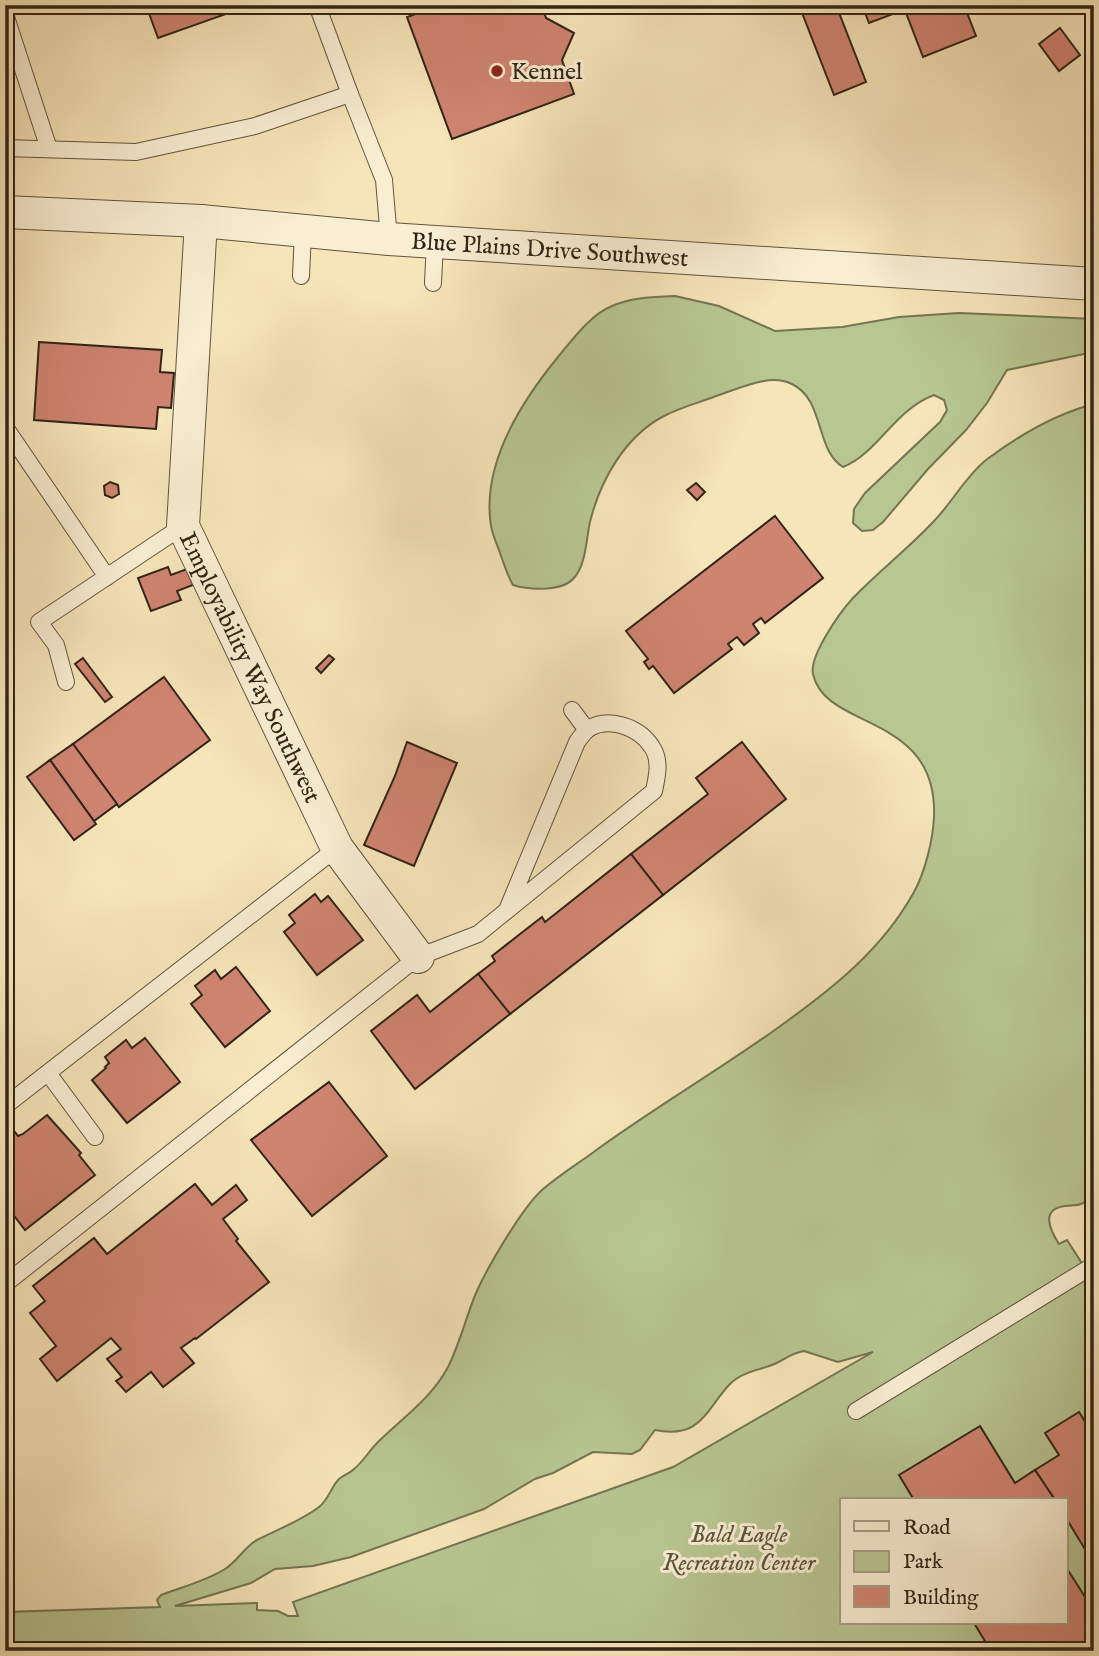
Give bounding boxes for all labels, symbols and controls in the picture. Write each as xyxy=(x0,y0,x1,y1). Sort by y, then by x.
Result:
place label: Kennel xyxy=(511,57,583,88)
marker: Kennel xyxy=(489,63,505,79)
street label: Blue Plains Drive Southwest xyxy=(410,226,689,275)
street label: Employability Way Southwest xyxy=(171,527,327,808)
legend xyxy=(840,1498,1068,1624)
text: Road xyxy=(903,1515,951,1542)
park label: Bald Eagle Recreation Center xyxy=(663,1520,817,1579)
text: Park xyxy=(903,1549,944,1576)
text: Building xyxy=(903,1585,979,1612)

